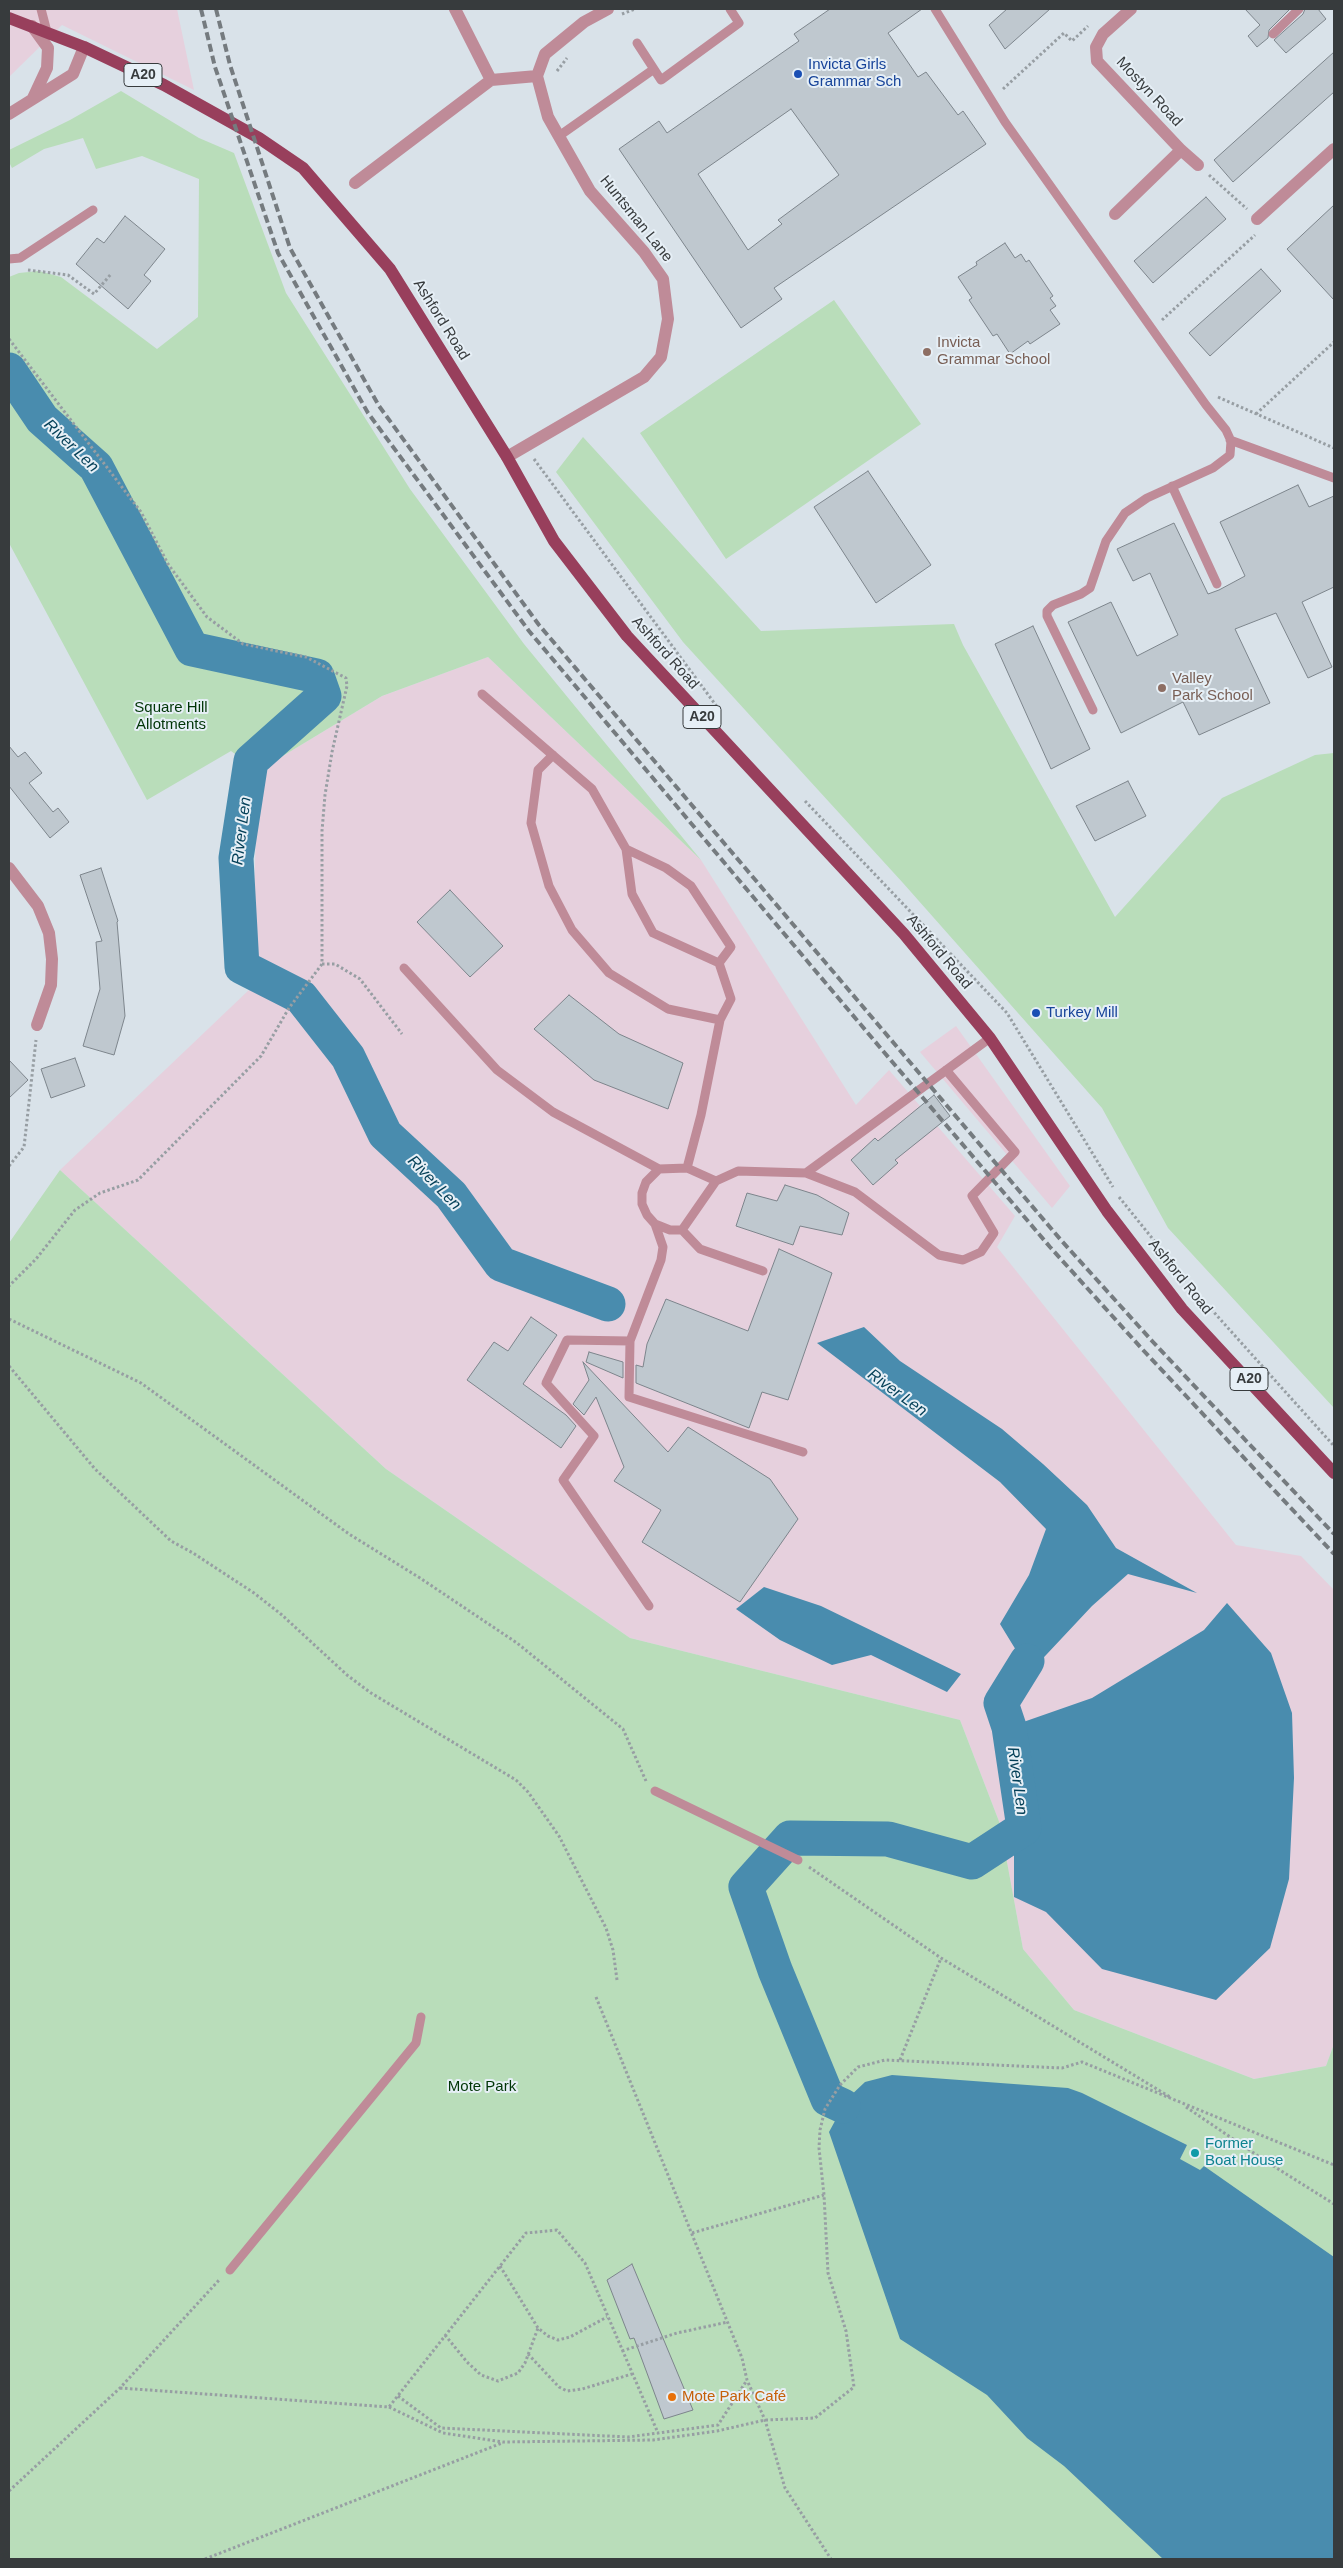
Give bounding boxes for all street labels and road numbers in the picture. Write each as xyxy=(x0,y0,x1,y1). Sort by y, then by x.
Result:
street label: Mostyn Road xyxy=(1112,54,1186,130)
road number: A20 xyxy=(124,64,162,86)
street label: Huntsman Lane xyxy=(596,172,676,266)
street label: Ashford Road xyxy=(409,276,473,364)
street label: Ashford Road xyxy=(628,613,702,693)
road number: A20 xyxy=(683,706,721,729)
street label: Ashford Road xyxy=(903,911,975,993)
street label: Ashford Road xyxy=(1144,1236,1216,1318)
road number: A20 xyxy=(1230,1368,1268,1390)

